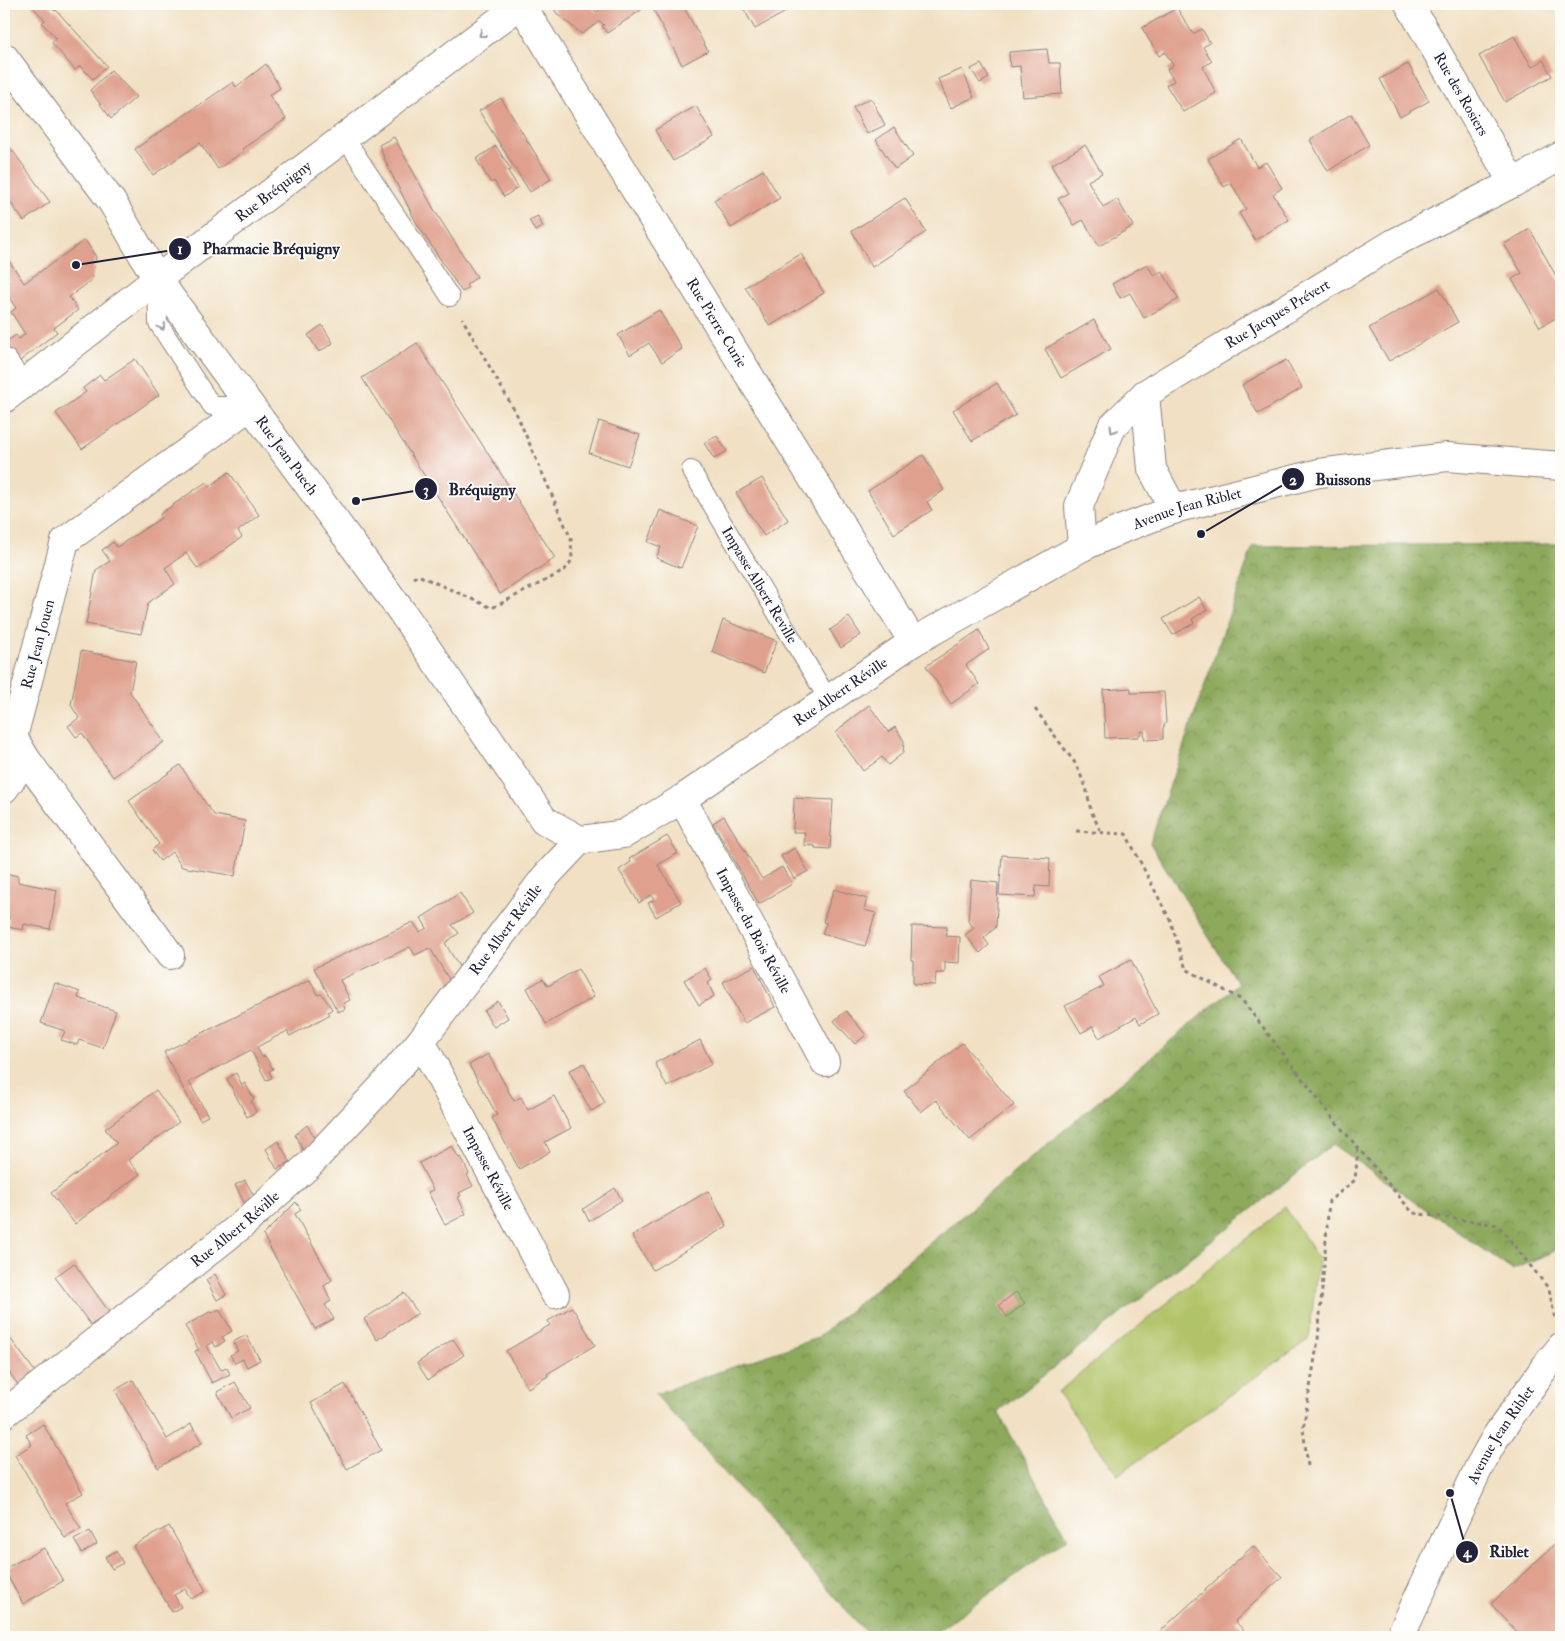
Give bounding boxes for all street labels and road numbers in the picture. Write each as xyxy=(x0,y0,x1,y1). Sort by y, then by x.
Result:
street label: Rue des Rosiers xyxy=(1429,49,1493,139)
street label: Rue Bréquigny xyxy=(231,156,315,226)
street label: Rue Pierre Curie xyxy=(682,274,752,371)
street label: Rue Jacques Prévert xyxy=(1221,275,1333,353)
street label: Rue Jean Puech xyxy=(251,412,322,499)
street label: Avenue Jean Riblet xyxy=(1129,483,1243,534)
street label: Impasse Albert Reville xyxy=(717,523,802,647)
street label: Rue Jean Jouen xyxy=(17,597,59,691)
street label: Rue Albert Réville xyxy=(790,653,891,730)
street label: Impasse du Bois Réville xyxy=(712,865,795,997)
street label: Rue Albert Réville xyxy=(465,880,546,979)
street label: Impasse Réville xyxy=(458,1123,518,1214)
street label: Rue Albert Réville xyxy=(187,1187,283,1271)
street label: Avenue Jean Riblet xyxy=(1462,1382,1538,1488)

